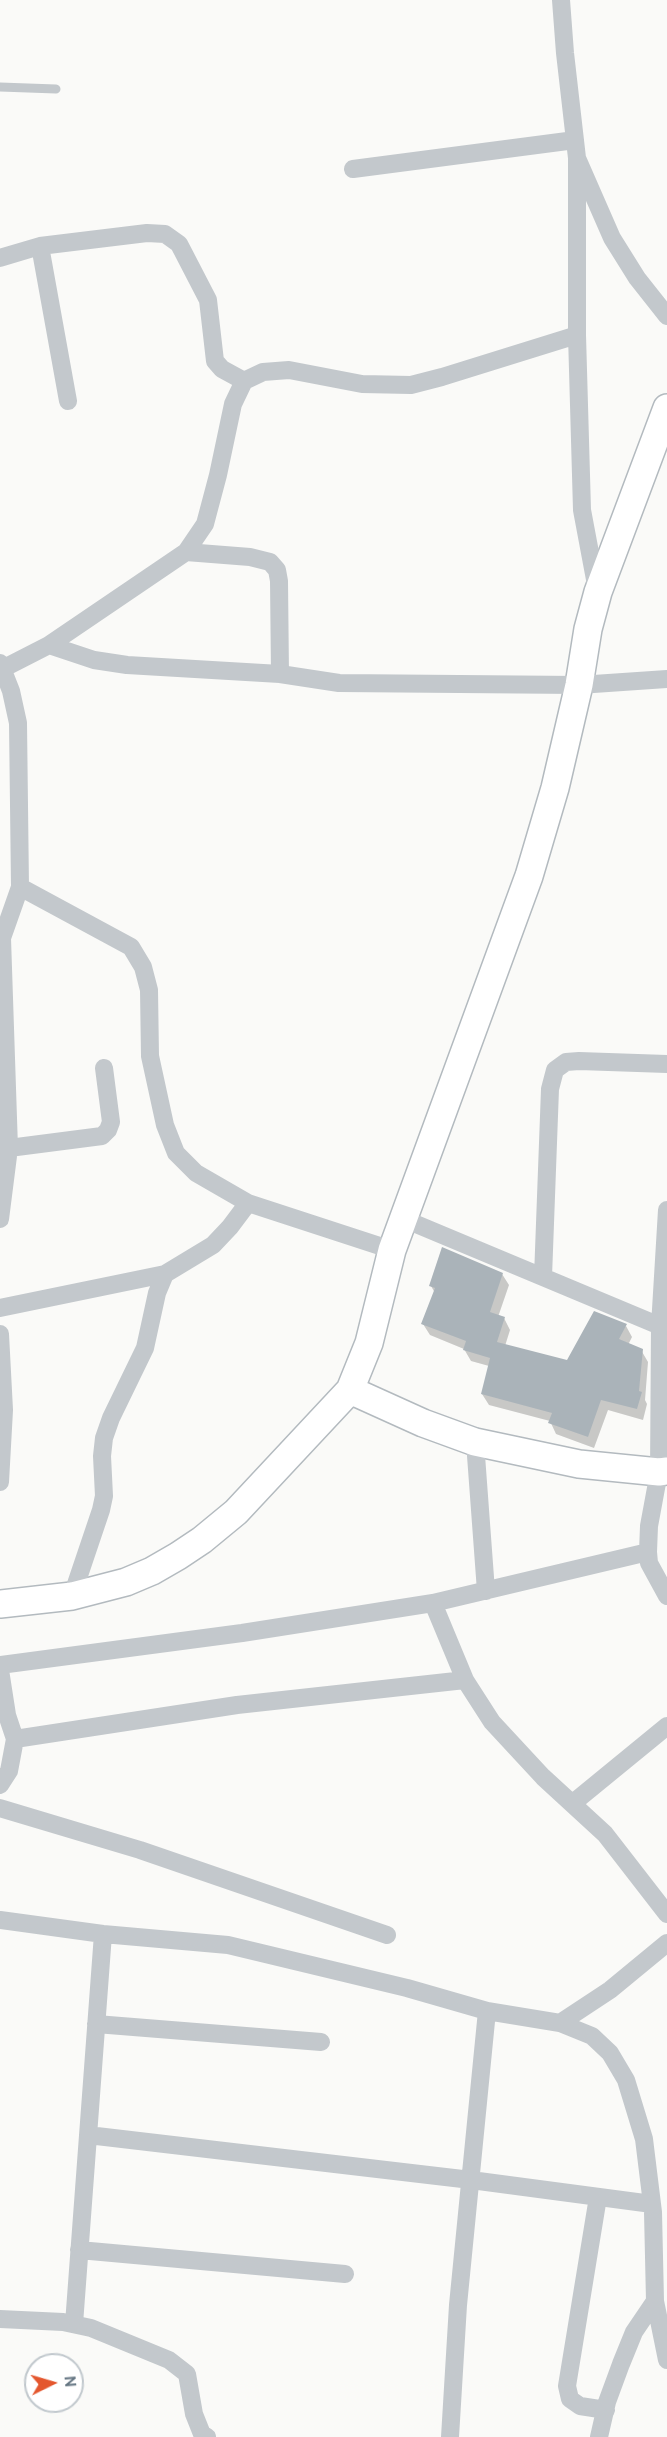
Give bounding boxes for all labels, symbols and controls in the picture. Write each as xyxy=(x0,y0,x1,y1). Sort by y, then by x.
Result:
north arrow xyxy=(24,2353,84,2413)
text: N xyxy=(60,2375,80,2388)

